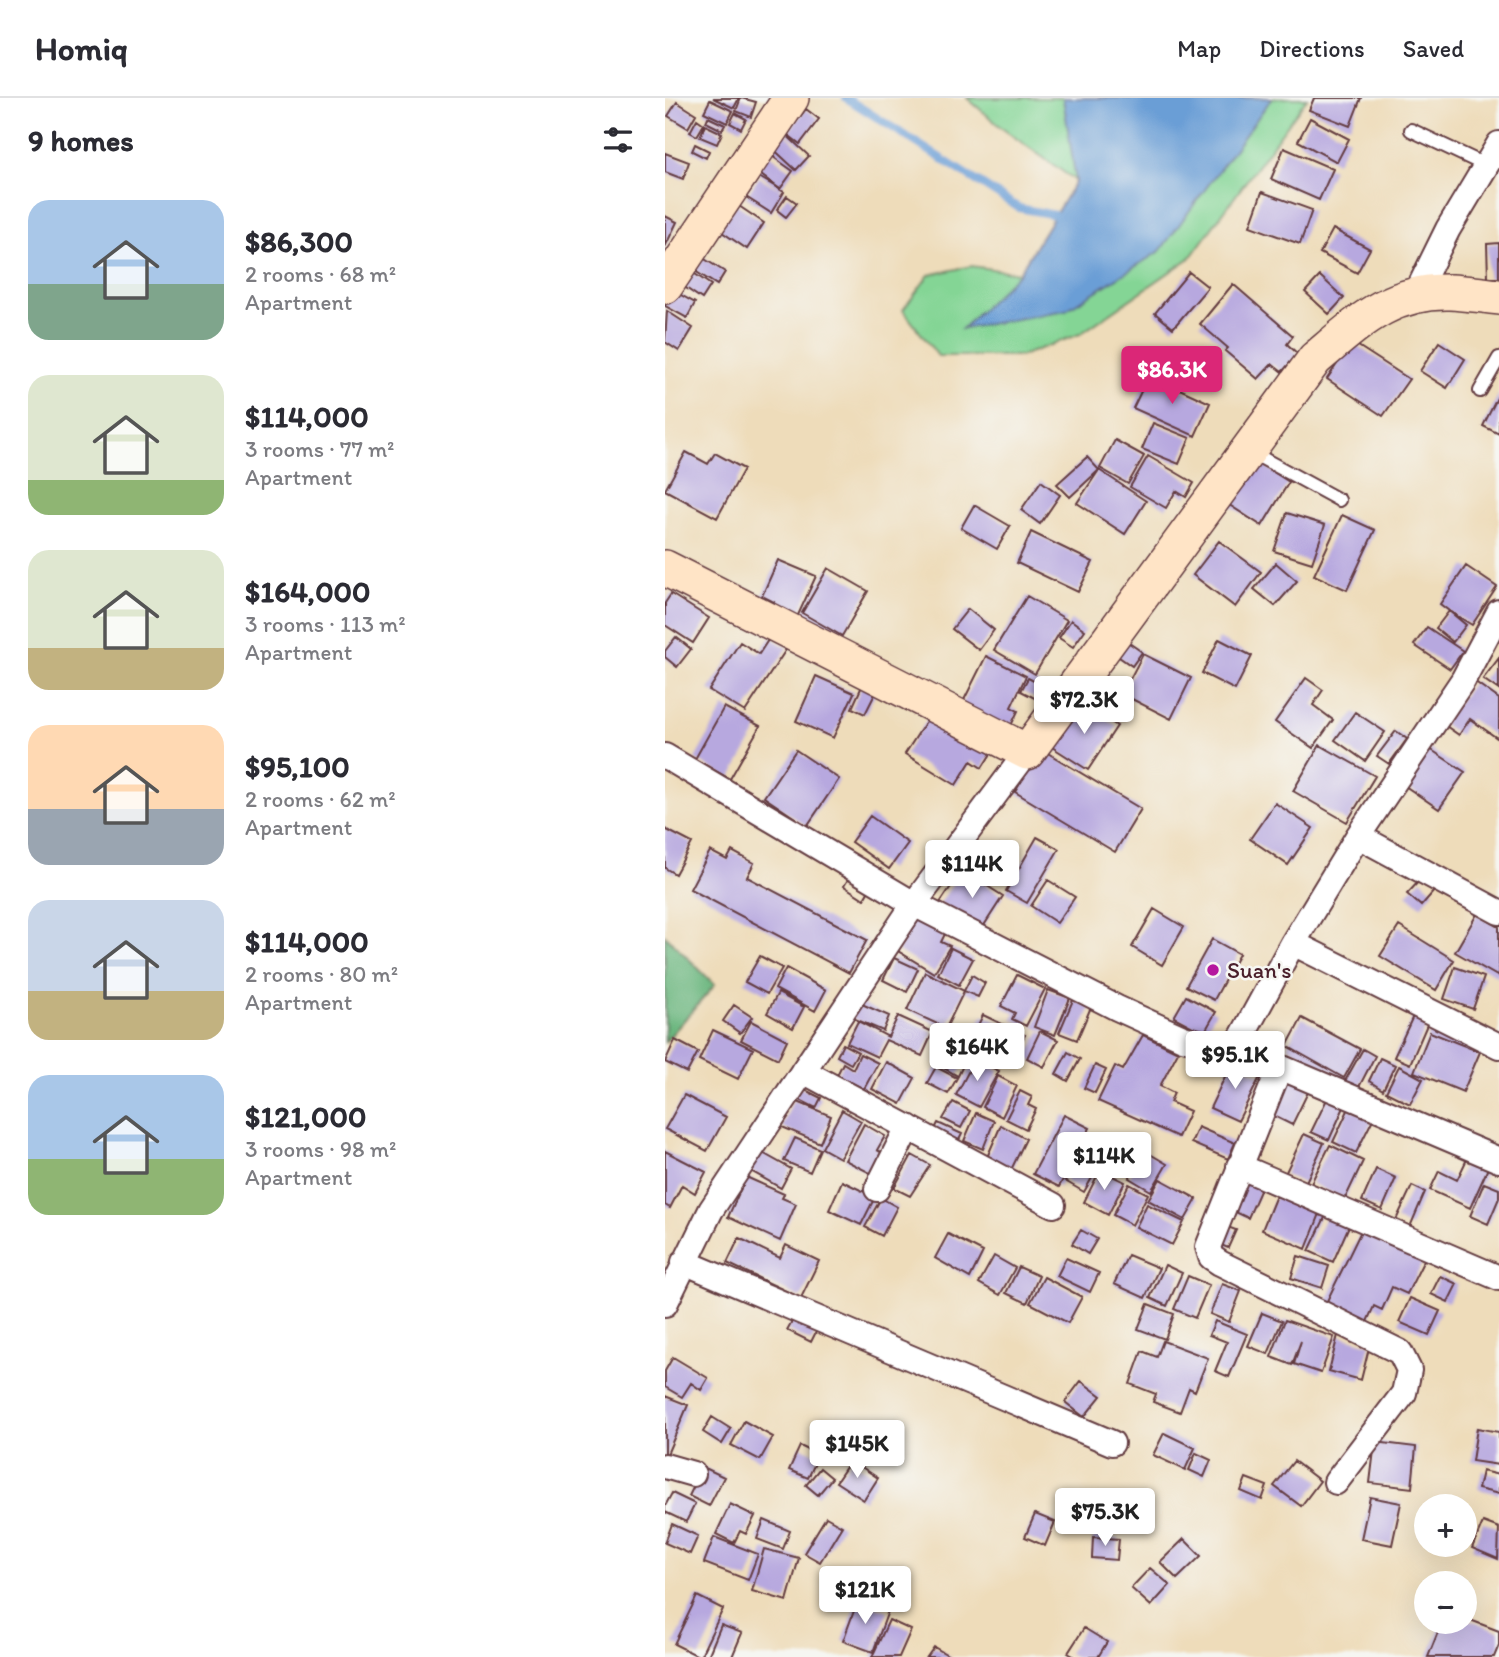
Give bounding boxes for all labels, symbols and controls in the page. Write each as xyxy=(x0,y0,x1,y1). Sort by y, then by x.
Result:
text: Homiq xyxy=(35,29,128,68)
text: Map xyxy=(1177,34,1221,63)
text: Directions xyxy=(1259,34,1365,63)
text: Saved xyxy=(1403,34,1464,63)
icon: filters xyxy=(599,121,637,159)
text: 9 homes xyxy=(28,122,134,159)
text: $86,300 xyxy=(245,223,353,260)
icon: home xyxy=(84,228,168,312)
text: 2 rooms · 68 m² xyxy=(245,260,396,288)
text: Apartment xyxy=(245,288,352,316)
pin: $86.3K xyxy=(1115,346,1229,406)
text: $86.3K xyxy=(1137,355,1207,383)
text: $114,000 xyxy=(245,398,369,435)
icon: home xyxy=(84,403,168,487)
text: 3 rooms · 77 m² xyxy=(245,435,395,463)
text: Apartment xyxy=(245,463,352,491)
text: $164,000 xyxy=(245,573,371,610)
icon: home xyxy=(84,578,168,662)
text: 3 rooms · 113 m² xyxy=(245,610,406,638)
text: Apartment xyxy=(245,638,352,666)
pin: $72.3K xyxy=(1027,676,1141,736)
text: $72.3K xyxy=(1050,685,1118,713)
text: $95,100 xyxy=(245,748,350,785)
icon: home xyxy=(84,753,168,837)
text: 2 rooms · 62 m² xyxy=(245,785,396,813)
text: Apartment xyxy=(245,813,352,841)
pin: $114K xyxy=(923,840,1021,900)
text: $114K xyxy=(941,849,1003,877)
text: $114,000 xyxy=(245,923,369,960)
icon: home xyxy=(84,928,168,1012)
place label: Suan's xyxy=(1227,956,1292,984)
text: 2 rooms · 80 m² xyxy=(245,960,398,988)
marker: Suan's xyxy=(1205,962,1221,978)
text: Apartment xyxy=(245,988,352,1016)
pin: $164K xyxy=(928,1024,1026,1083)
text: $164K xyxy=(945,1032,1009,1060)
pin: $95.1K xyxy=(1178,1032,1292,1091)
text: $95.1K xyxy=(1202,1040,1268,1068)
text: $121,000 xyxy=(245,1098,366,1135)
icon: home xyxy=(84,1103,168,1187)
pin: $114K xyxy=(1055,1132,1153,1192)
text: 3 rooms · 98 m² xyxy=(245,1135,396,1163)
text: $114K xyxy=(1073,1141,1135,1169)
text: Apartment xyxy=(245,1163,352,1191)
pin: $145K xyxy=(808,1420,906,1480)
text: $145K xyxy=(826,1429,888,1457)
pin: $75.3K xyxy=(1048,1488,1162,1548)
map controls xyxy=(1414,1494,1477,1634)
button: + xyxy=(1414,1494,1477,1557)
text: $75.3K xyxy=(1071,1497,1139,1525)
pin: $121K xyxy=(816,1566,914,1626)
button: − xyxy=(1414,1571,1477,1634)
text: $121K xyxy=(835,1575,895,1603)

